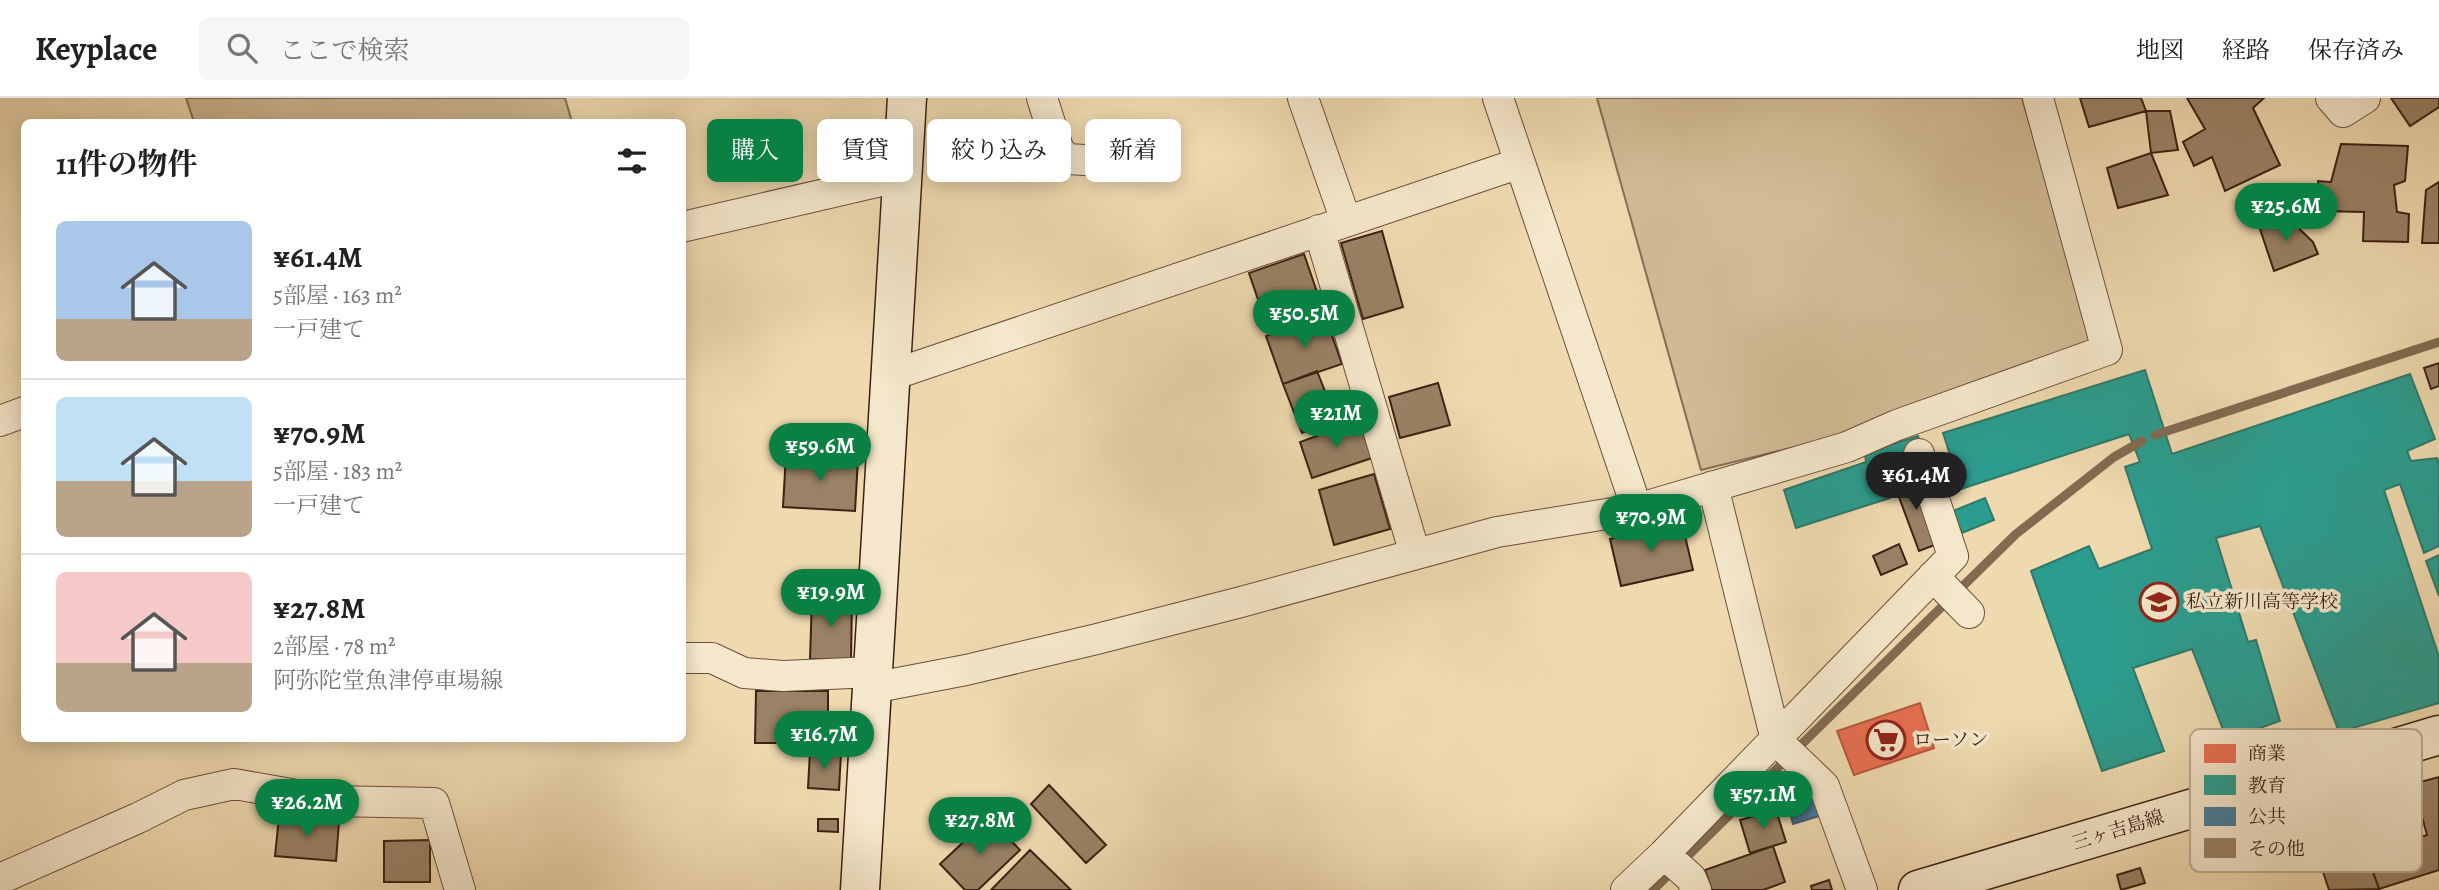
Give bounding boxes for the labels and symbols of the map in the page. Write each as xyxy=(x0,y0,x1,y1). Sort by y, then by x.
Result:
pin: ¥25.6M xyxy=(2229,184,2343,243)
pin: ¥50.5M xyxy=(1247,290,1361,350)
pin: ¥21M xyxy=(1295,390,1377,450)
pin: ¥59.6M xyxy=(763,424,877,483)
pin: ¥61.4M xyxy=(1859,452,1973,512)
pin: ¥70.9M xyxy=(1594,494,1708,554)
pin: ¥19.9M xyxy=(774,570,888,629)
school or university icon: 私立新川高等学校 xyxy=(2138,581,2180,623)
place label: 私立新川高等学校 xyxy=(2186,589,2338,615)
pin: ¥16.7M xyxy=(767,712,881,771)
supermarket icon: ローソン xyxy=(1865,719,1907,761)
place label: ローソン xyxy=(1913,727,1988,753)
legend xyxy=(2190,729,2422,872)
text: 商業 xyxy=(2248,741,2286,767)
pin: ¥57.1M xyxy=(1706,772,1820,831)
text: 教育 xyxy=(2248,773,2286,799)
pin: ¥26.2M xyxy=(250,780,364,839)
pin: ¥27.8M xyxy=(923,798,1037,857)
street label: 三ヶ吉島線 xyxy=(2069,804,2167,856)
text: 公共 xyxy=(2248,804,2286,830)
text: その他 xyxy=(2248,836,2305,862)

